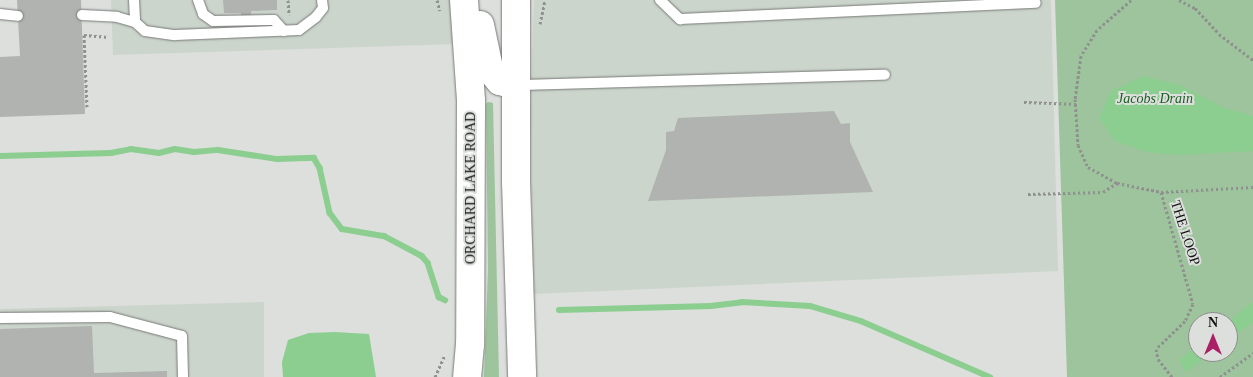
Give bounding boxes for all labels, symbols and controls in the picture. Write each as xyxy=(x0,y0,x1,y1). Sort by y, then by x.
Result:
park label: Jacobs Drain xyxy=(1117,91,1193,107)
street label: ORCHARD LAKE ROAD xyxy=(463,112,479,264)
street label: THE LOOP xyxy=(1167,198,1203,268)
north arrow xyxy=(1188,312,1238,362)
text: N xyxy=(1208,315,1218,330)

